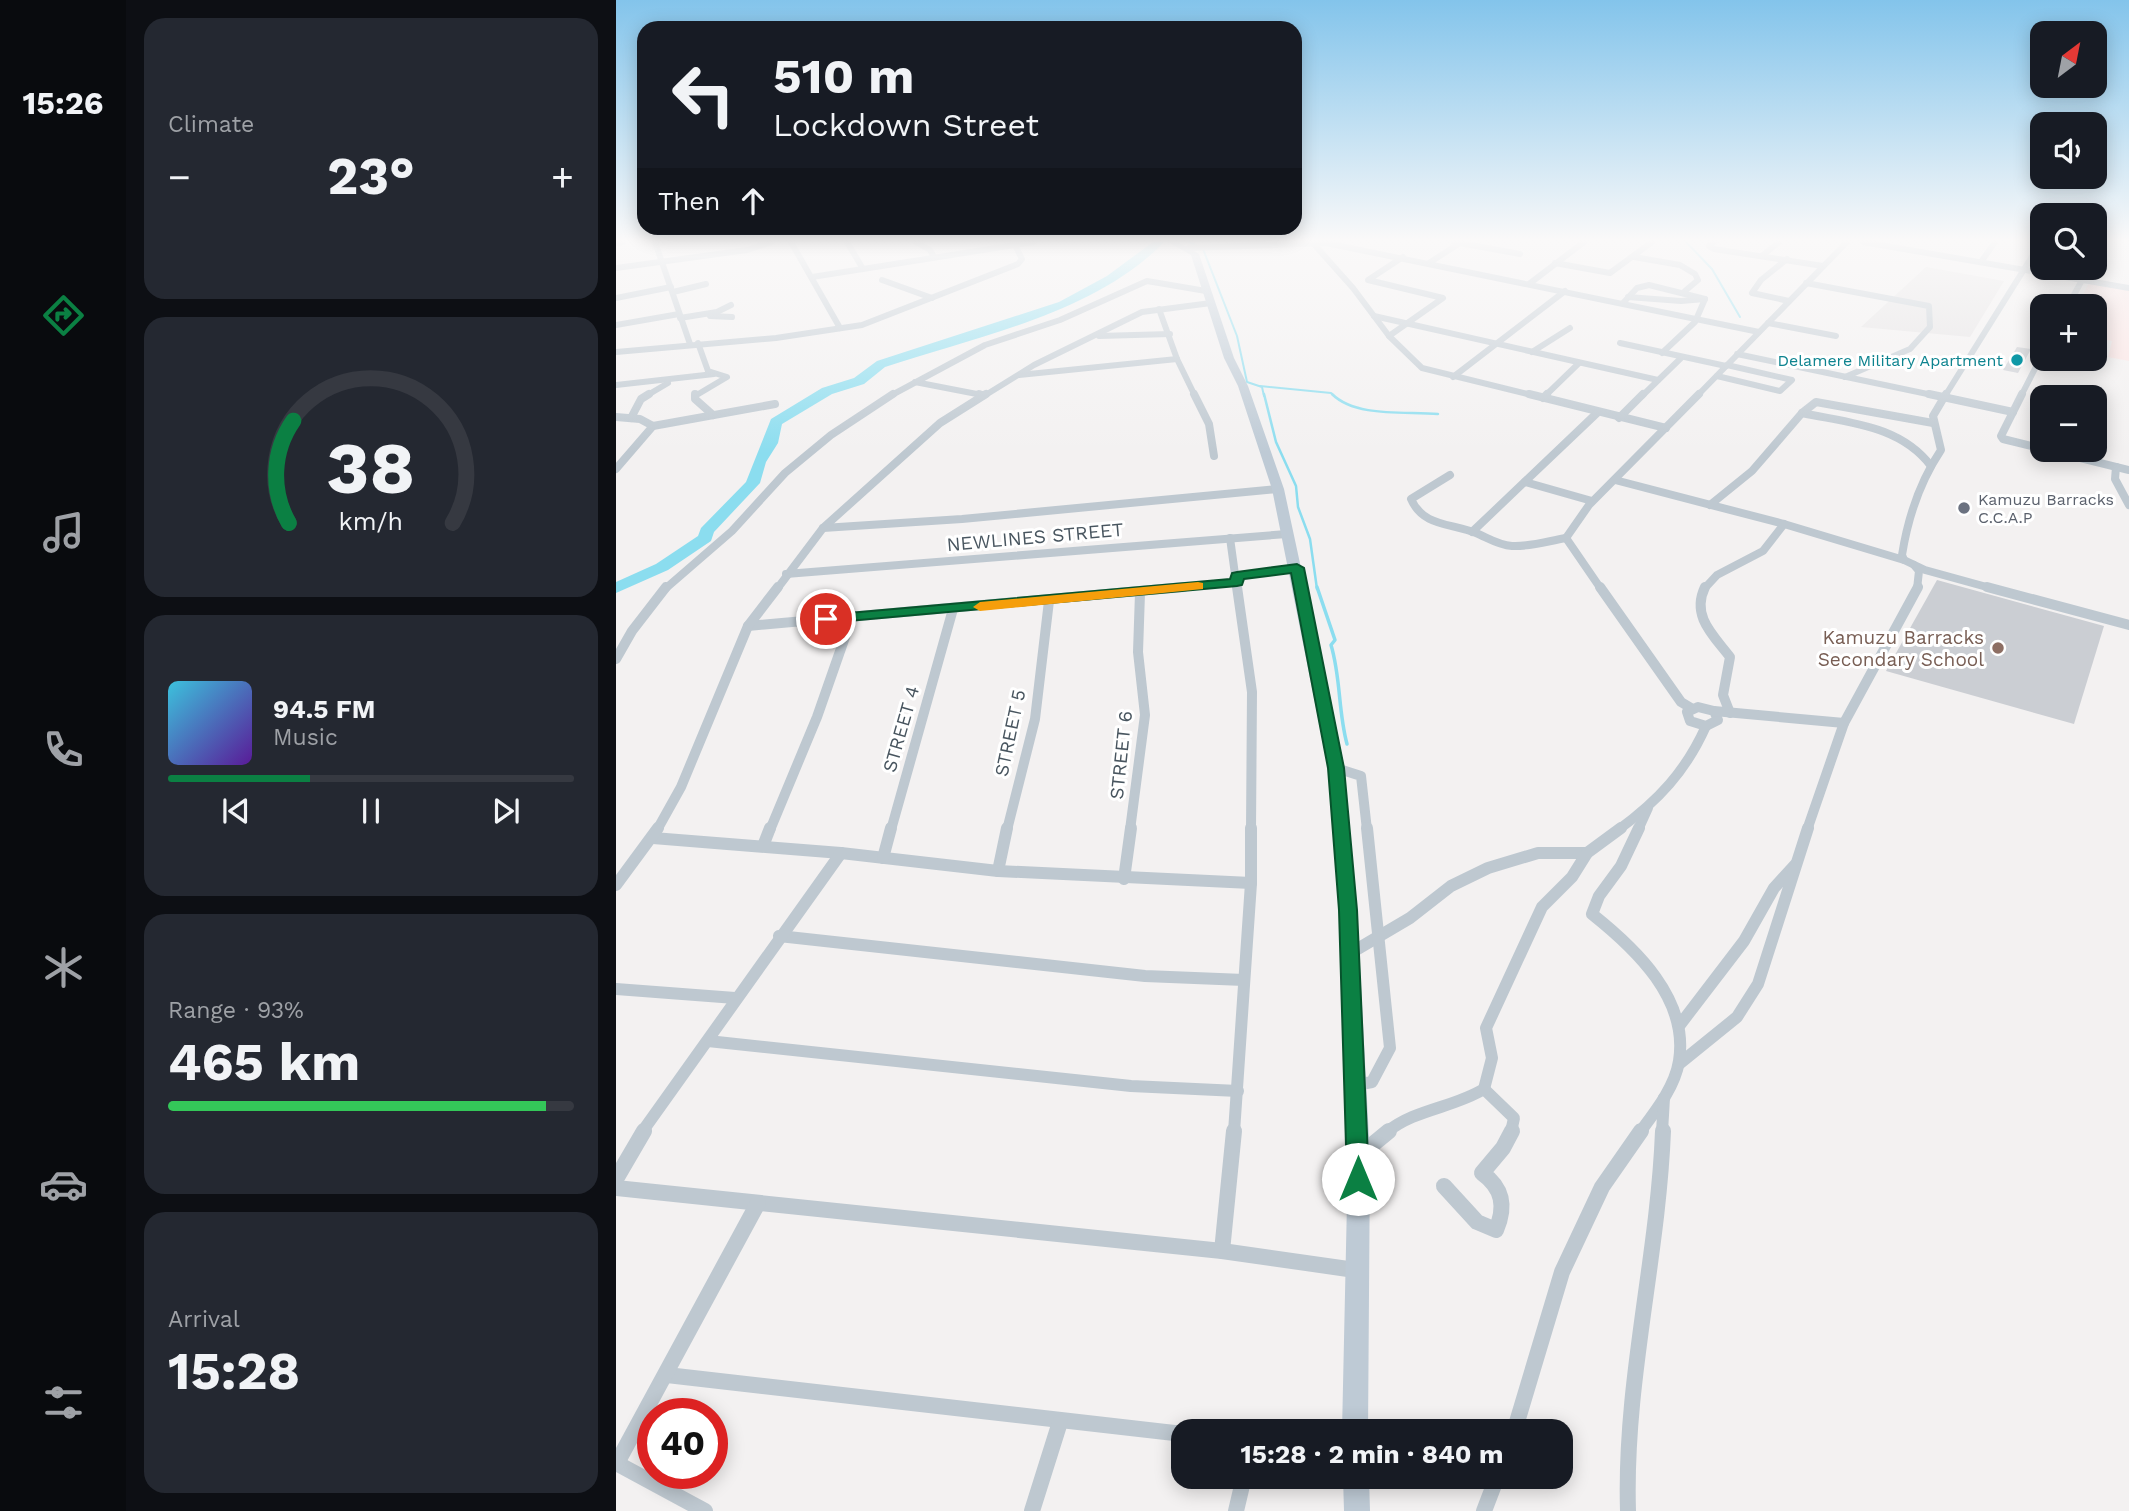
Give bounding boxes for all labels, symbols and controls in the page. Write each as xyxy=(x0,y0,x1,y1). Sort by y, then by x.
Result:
north arrow xyxy=(2030,21,2107,98)
map controls xyxy=(2030,21,2107,462)
text: 510 m xyxy=(773,47,914,105)
icon: left xyxy=(658,49,749,140)
text: 15:26 xyxy=(23,84,103,122)
text: Lockdown Street xyxy=(773,106,1039,144)
text: Climate xyxy=(168,111,254,138)
button: sound xyxy=(2030,112,2107,189)
text: 23° xyxy=(327,146,415,207)
text: − xyxy=(168,155,191,199)
text: + xyxy=(551,155,574,199)
icon: ahead xyxy=(734,182,772,220)
text: Then xyxy=(658,186,720,216)
button: search xyxy=(2030,203,2107,280)
icon: directions xyxy=(39,291,88,340)
button: + xyxy=(2030,294,2107,371)
place label: Delamere Military Apartment xyxy=(1777,351,2003,370)
marker: Delamere Military Apartment xyxy=(2009,352,2025,368)
button: − xyxy=(2030,385,2107,462)
text: 38 xyxy=(327,425,415,511)
place label: Kamuzu Barracks C.C.A.P xyxy=(1978,490,2114,527)
marker: Kamuzu Barracks C.C.A.P xyxy=(1956,500,1972,516)
text: km/h xyxy=(339,507,403,536)
icon: music xyxy=(39,508,88,557)
street label: NEWLINES STREET xyxy=(946,518,1124,556)
pin xyxy=(796,589,856,649)
icon: arrive xyxy=(807,600,845,638)
place label: Kamuzu Barracks Secondary School xyxy=(1818,626,1984,671)
marker: Kamuzu Barracks Secondary School xyxy=(1990,640,2006,656)
street label: STREET 4 xyxy=(878,683,924,775)
street label: STREET 5 xyxy=(990,687,1030,779)
text: 94.5 FM xyxy=(273,694,375,724)
street label: STREET 6 xyxy=(1105,710,1137,800)
text: Music xyxy=(273,724,338,751)
icon: phone xyxy=(39,725,88,774)
icon: previous xyxy=(217,792,255,830)
icon: pause xyxy=(352,792,390,830)
icon: next xyxy=(487,792,525,830)
icon: climate xyxy=(39,943,88,992)
text: Range · 93% xyxy=(168,997,304,1024)
text: 465 km xyxy=(168,1032,360,1093)
position arrow xyxy=(1321,1142,1395,1216)
icon: car xyxy=(39,1160,88,1209)
text: Arrival xyxy=(168,1306,240,1333)
text: 15:28 xyxy=(168,1341,300,1402)
icon: filters xyxy=(39,1378,88,1427)
speed limit sign: 40 xyxy=(637,1398,728,1489)
text: 15:28 · 2 min · 840 m xyxy=(1241,1439,1503,1469)

